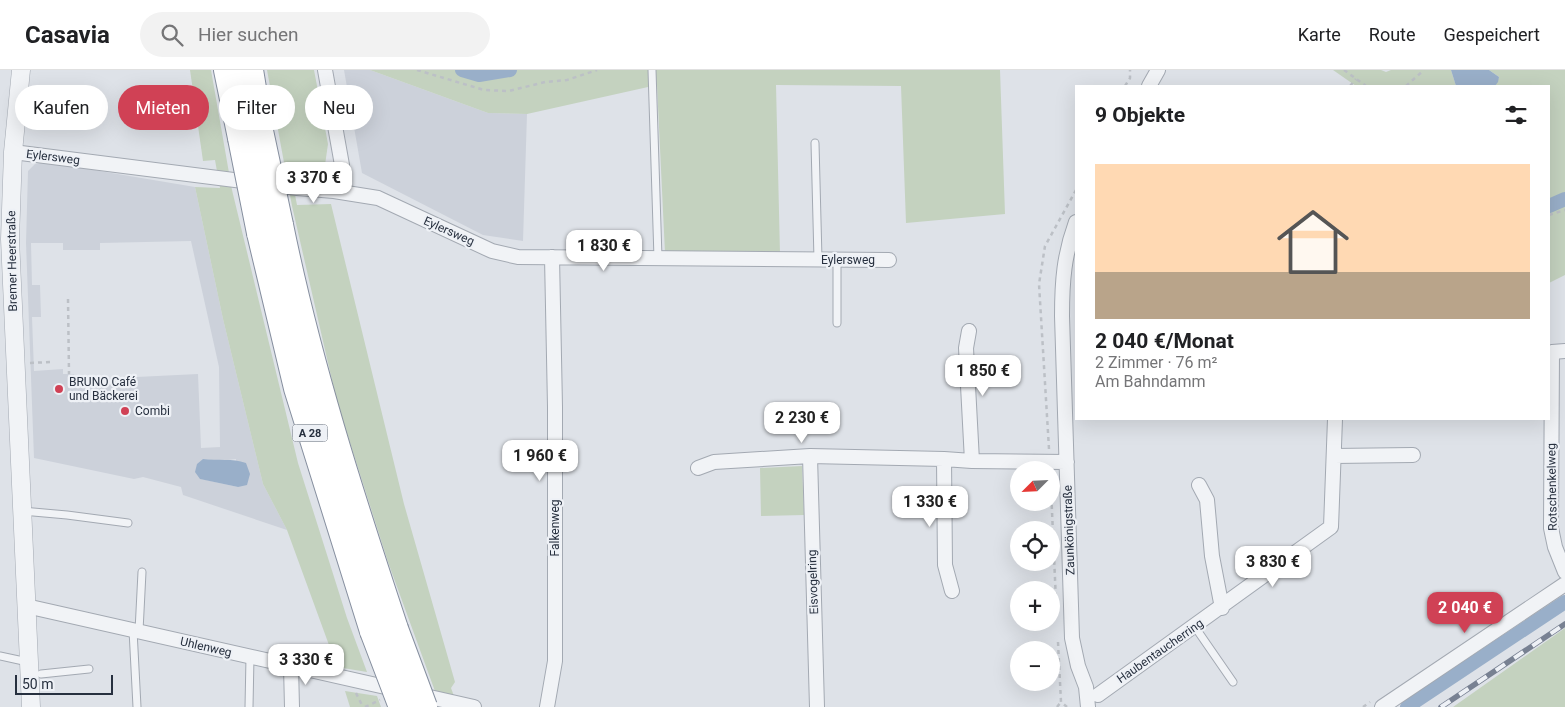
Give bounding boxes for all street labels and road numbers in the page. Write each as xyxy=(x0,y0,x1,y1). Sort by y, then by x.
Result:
street label: Eylersweg xyxy=(25,147,81,167)
street label: Bremer Heerstraße xyxy=(4,210,20,312)
street label: Eylersweg xyxy=(421,214,477,248)
street label: Eylersweg xyxy=(821,253,875,267)
road number: A 28 xyxy=(292,424,328,442)
street label: Rotschenkelweg xyxy=(1544,443,1560,531)
street label: Zaunkönigstraße xyxy=(1060,485,1078,575)
street label: Falkenweg xyxy=(548,500,562,556)
street label: Eisvogelring xyxy=(805,549,821,615)
street label: Haubentaucherring xyxy=(1114,616,1206,686)
street label: Uhlenweg xyxy=(179,634,233,660)

